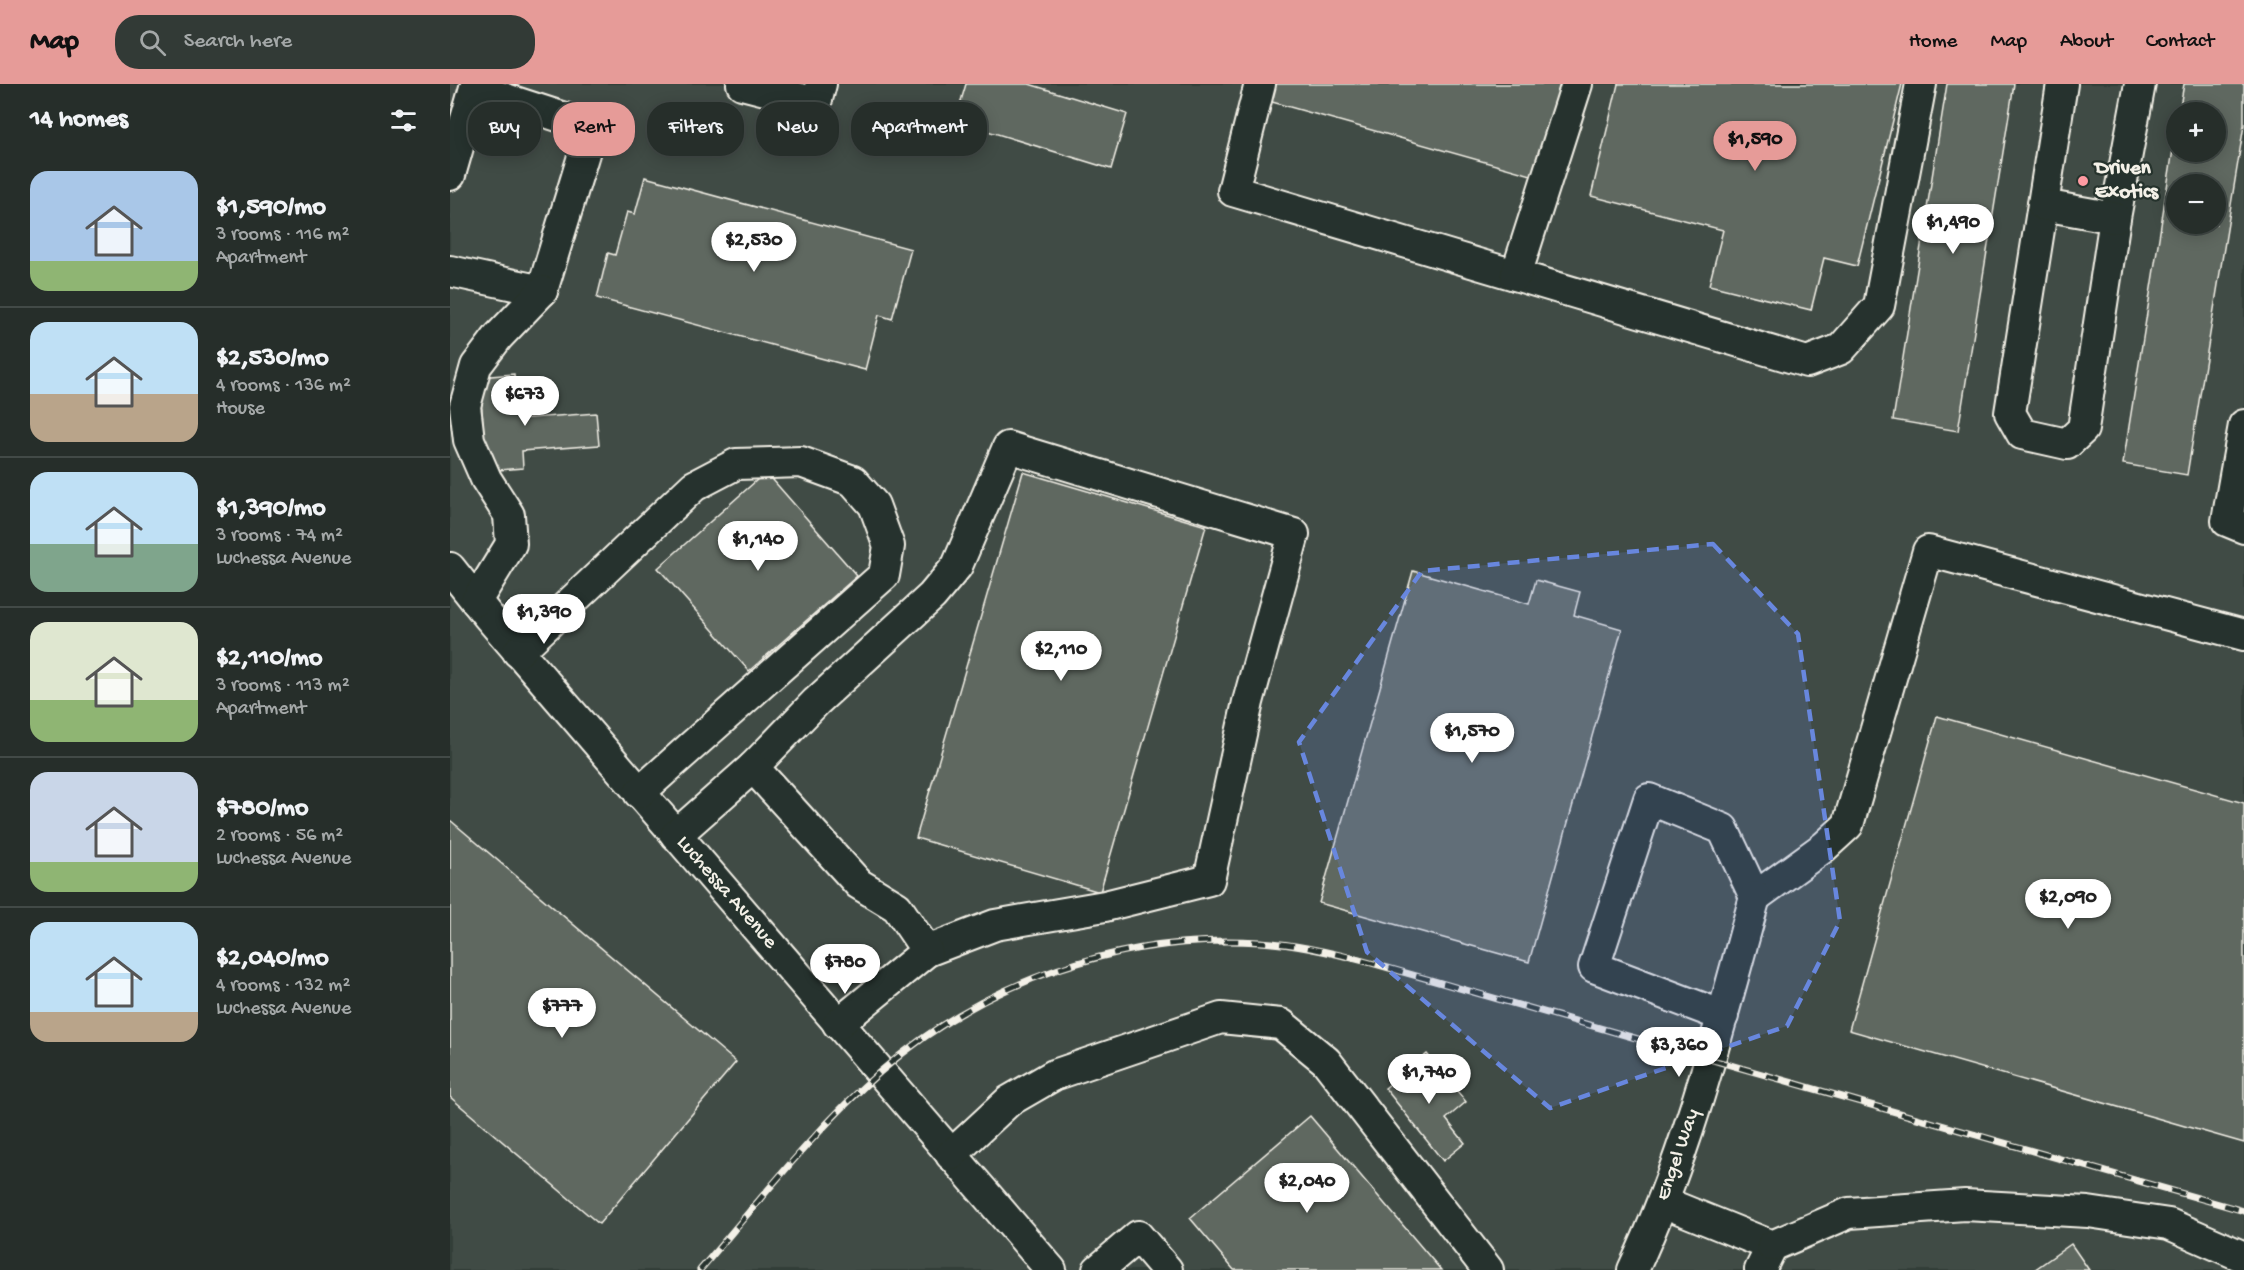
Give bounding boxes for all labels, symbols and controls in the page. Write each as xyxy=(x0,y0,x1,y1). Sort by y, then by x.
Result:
search box xyxy=(115,15,535,69)
text: Map xyxy=(30,26,79,59)
icon: search xyxy=(136,26,169,59)
text: Search here xyxy=(184,29,292,55)
text: Home xyxy=(1909,30,1957,55)
text: Map xyxy=(1990,30,2027,55)
text: About xyxy=(2060,30,2113,55)
text: Contact xyxy=(2146,30,2214,55)
chip: Buy xyxy=(468,102,541,156)
chip: Rent xyxy=(553,102,635,156)
chip: Filters xyxy=(647,102,744,156)
chip: New xyxy=(756,102,839,156)
chip: Apartment xyxy=(851,102,987,156)
map controls xyxy=(2166,102,2226,234)
button: + xyxy=(2166,102,2226,162)
icon: filters xyxy=(387,104,420,137)
text: 14 homes xyxy=(30,105,128,136)
pin: $1,590 xyxy=(1706,121,1804,172)
text: $1,590 xyxy=(1727,129,1783,152)
place label: Driven Exotics xyxy=(2093,157,2159,206)
marker: Driven Exotics xyxy=(2076,174,2090,188)
button: − xyxy=(2166,174,2226,234)
text: $1,590/mo xyxy=(216,193,326,224)
icon: home xyxy=(78,195,150,267)
pin: $1,490 xyxy=(1904,204,2002,255)
text: $1,490 xyxy=(1926,212,1980,235)
pin: $2,530 xyxy=(705,222,803,273)
text: 3 rooms · 116 m² xyxy=(216,224,349,247)
text: $2,530 xyxy=(725,230,783,253)
text: Apartment xyxy=(216,247,306,270)
text: $2,530/mo xyxy=(216,344,329,375)
icon: home xyxy=(78,346,150,418)
text: 4 rooms · 136 m² xyxy=(216,375,351,398)
pin: $673 xyxy=(489,376,561,427)
text: $673 xyxy=(505,384,545,407)
text: House xyxy=(216,398,265,421)
text: $1,390/mo xyxy=(216,494,326,525)
icon: home xyxy=(78,496,150,568)
pin: $1,140 xyxy=(709,521,807,572)
text: 3 rooms · 74 m² xyxy=(216,525,343,548)
text: $1,140 xyxy=(732,529,784,552)
text: Luchessa Avenue xyxy=(216,548,351,571)
pin: $1,390 xyxy=(495,594,593,645)
text: $1,390 xyxy=(516,602,572,625)
pin: $2,110 xyxy=(1012,631,1110,682)
text: $2,110 xyxy=(1035,639,1087,662)
text: $2,110/mo xyxy=(216,644,323,675)
icon: home xyxy=(78,646,150,718)
text: 3 rooms · 113 m² xyxy=(216,675,350,698)
text: Apartment xyxy=(216,698,306,721)
pin: $1,570 xyxy=(1423,713,1521,764)
text: $1,570 xyxy=(1444,721,1500,744)
text: $780/mo xyxy=(216,794,308,825)
icon: home xyxy=(78,796,150,868)
text: 2 rooms · 56 m² xyxy=(216,825,343,848)
street label: Luchessa Avenue xyxy=(670,831,783,956)
text: Luchessa Avenue xyxy=(216,848,351,871)
pin: $2,090 xyxy=(2019,879,2117,930)
text: $2,090 xyxy=(2039,887,2097,910)
text: $2,040/mo xyxy=(216,944,329,975)
pin: $780 xyxy=(809,944,881,995)
icon: home xyxy=(78,946,150,1018)
text: $780 xyxy=(824,952,866,975)
text: 4 rooms · 132 m² xyxy=(216,975,350,998)
pin: $777 xyxy=(526,988,598,1039)
text: $777 xyxy=(542,996,582,1019)
text: Luchessa Avenue xyxy=(216,998,351,1021)
pin: $3,360 xyxy=(1630,1027,1728,1078)
text: $3,360 xyxy=(1650,1035,1708,1058)
pin: $1,740 xyxy=(1380,1054,1478,1105)
text: $1,740 xyxy=(1402,1062,1456,1085)
street label: Engel Way xyxy=(1652,1106,1706,1204)
pin: $2,040 xyxy=(1258,1163,1356,1214)
text: $2,040 xyxy=(1278,1171,1336,1194)

